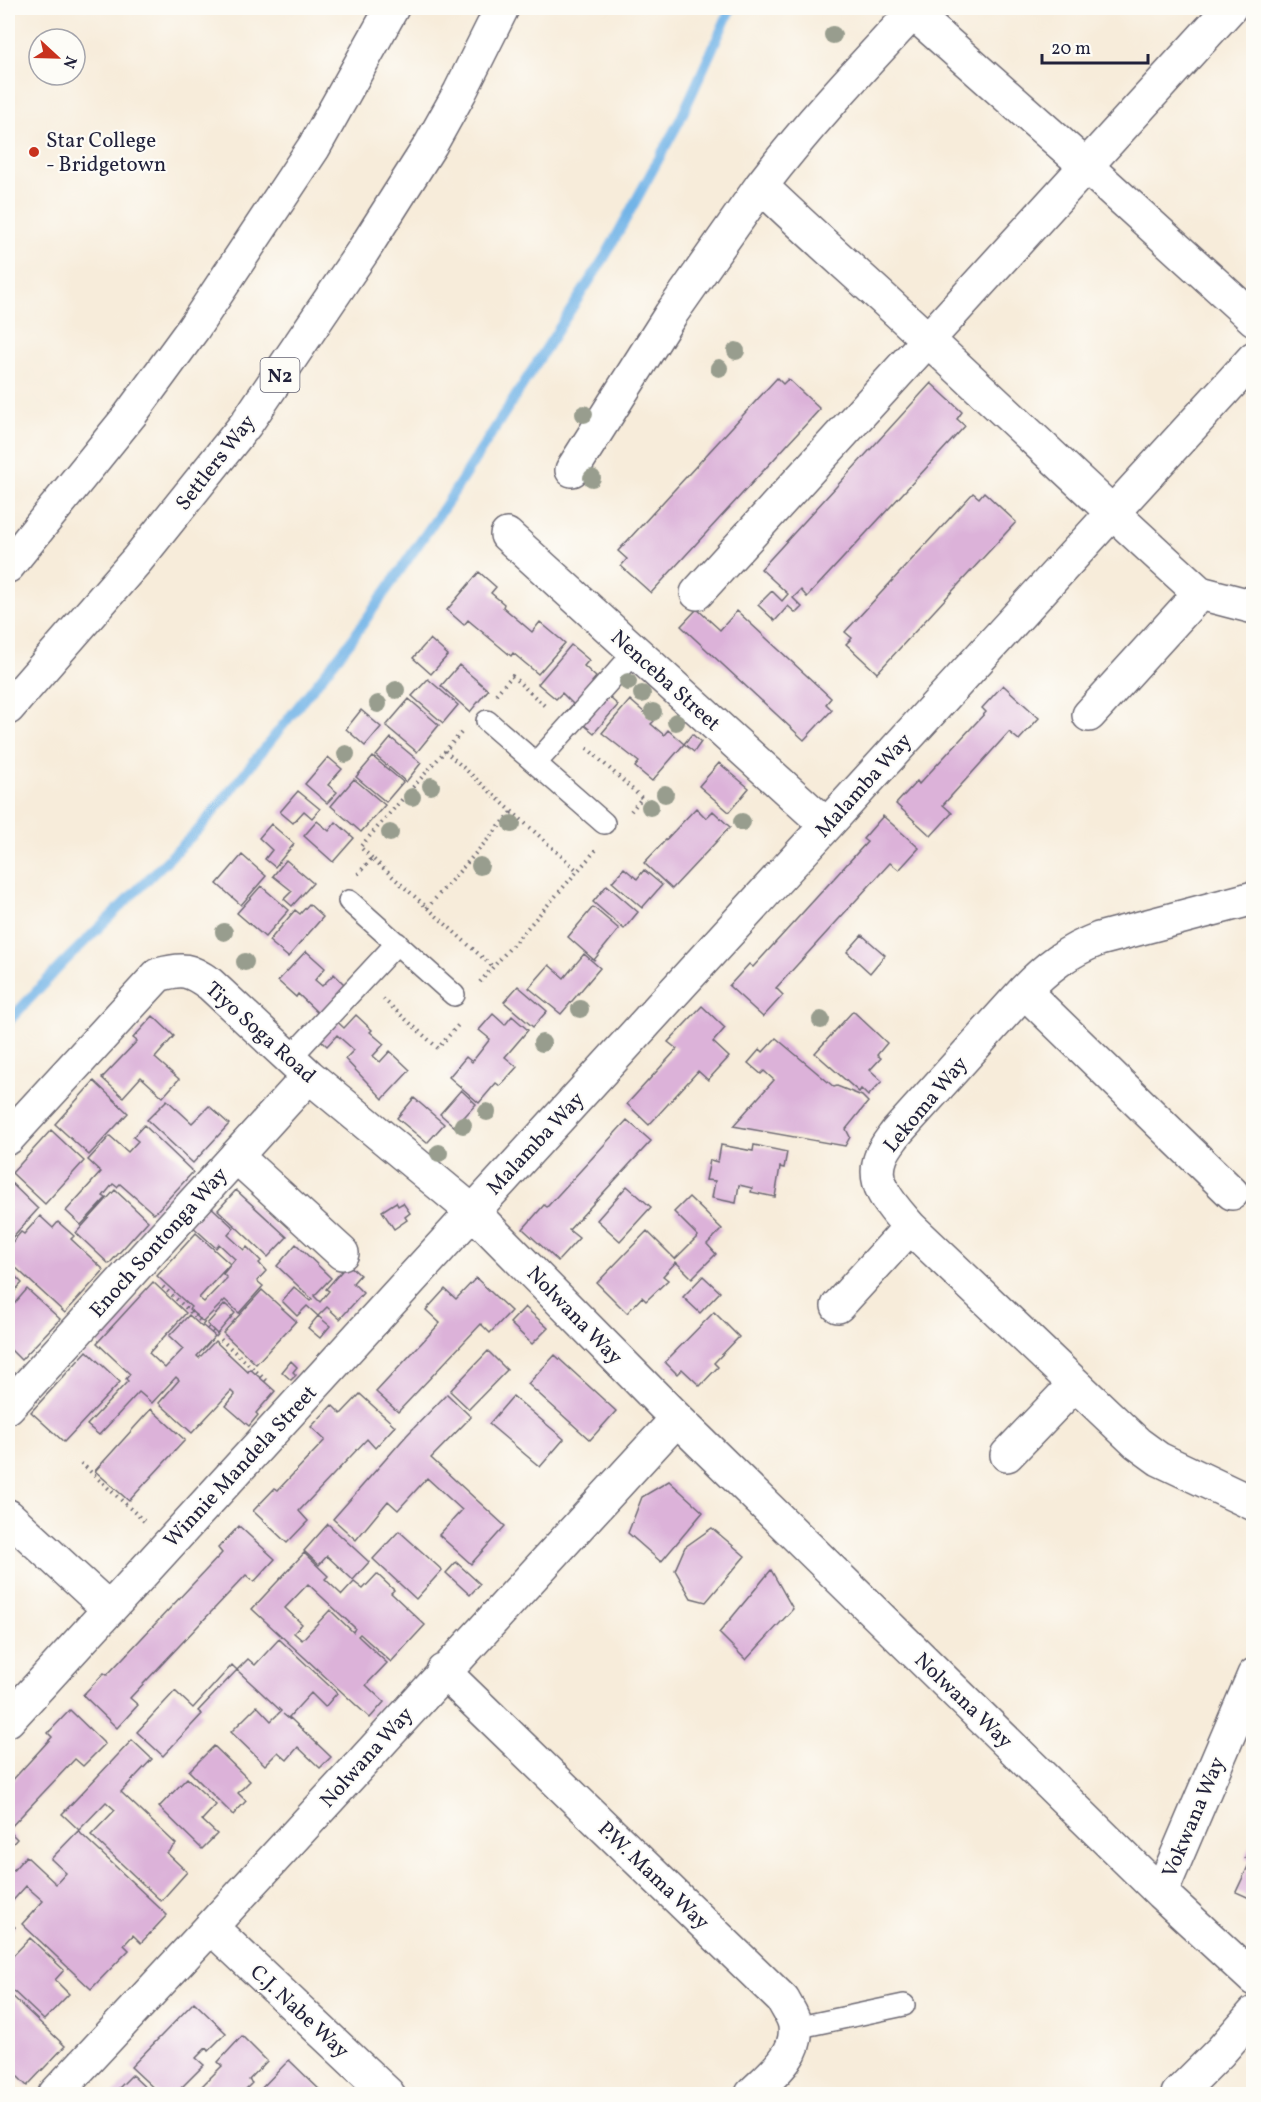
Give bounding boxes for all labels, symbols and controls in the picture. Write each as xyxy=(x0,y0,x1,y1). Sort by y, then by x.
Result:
north arrow xyxy=(27,27,87,87)
scale bar xyxy=(1042,27,1148,65)
text: 20 m xyxy=(1051,37,1091,62)
text: N xyxy=(57,52,81,72)
place label: Star College - Bridgetown xyxy=(46,127,166,180)
marker: Star College - Bridgetown xyxy=(27,145,41,159)
road number: N2 xyxy=(260,358,300,392)
street label: Settlers Way xyxy=(170,408,263,517)
street label: Nenceba Street xyxy=(604,624,726,738)
street label: Malamba Way xyxy=(809,727,919,845)
street label: Tiyo Soga Road xyxy=(198,976,322,1091)
street label: Lekoma Way xyxy=(877,1050,975,1159)
street label: Malamba Way xyxy=(481,1086,592,1202)
street label: Enoch Sontonga Way xyxy=(84,1161,235,1325)
street label: Nolwana Way xyxy=(519,1260,629,1372)
street label: Winnie Mandela Street xyxy=(158,1379,324,1555)
street label: Nolwana Way xyxy=(907,1647,1019,1756)
street label: Nolwana Way xyxy=(314,1701,421,1815)
street label: Vokwana Way xyxy=(1156,1752,1233,1883)
street label: P.W. Mama Way xyxy=(591,1815,716,1937)
street label: C.J. Nabe Way xyxy=(243,1959,355,2066)

